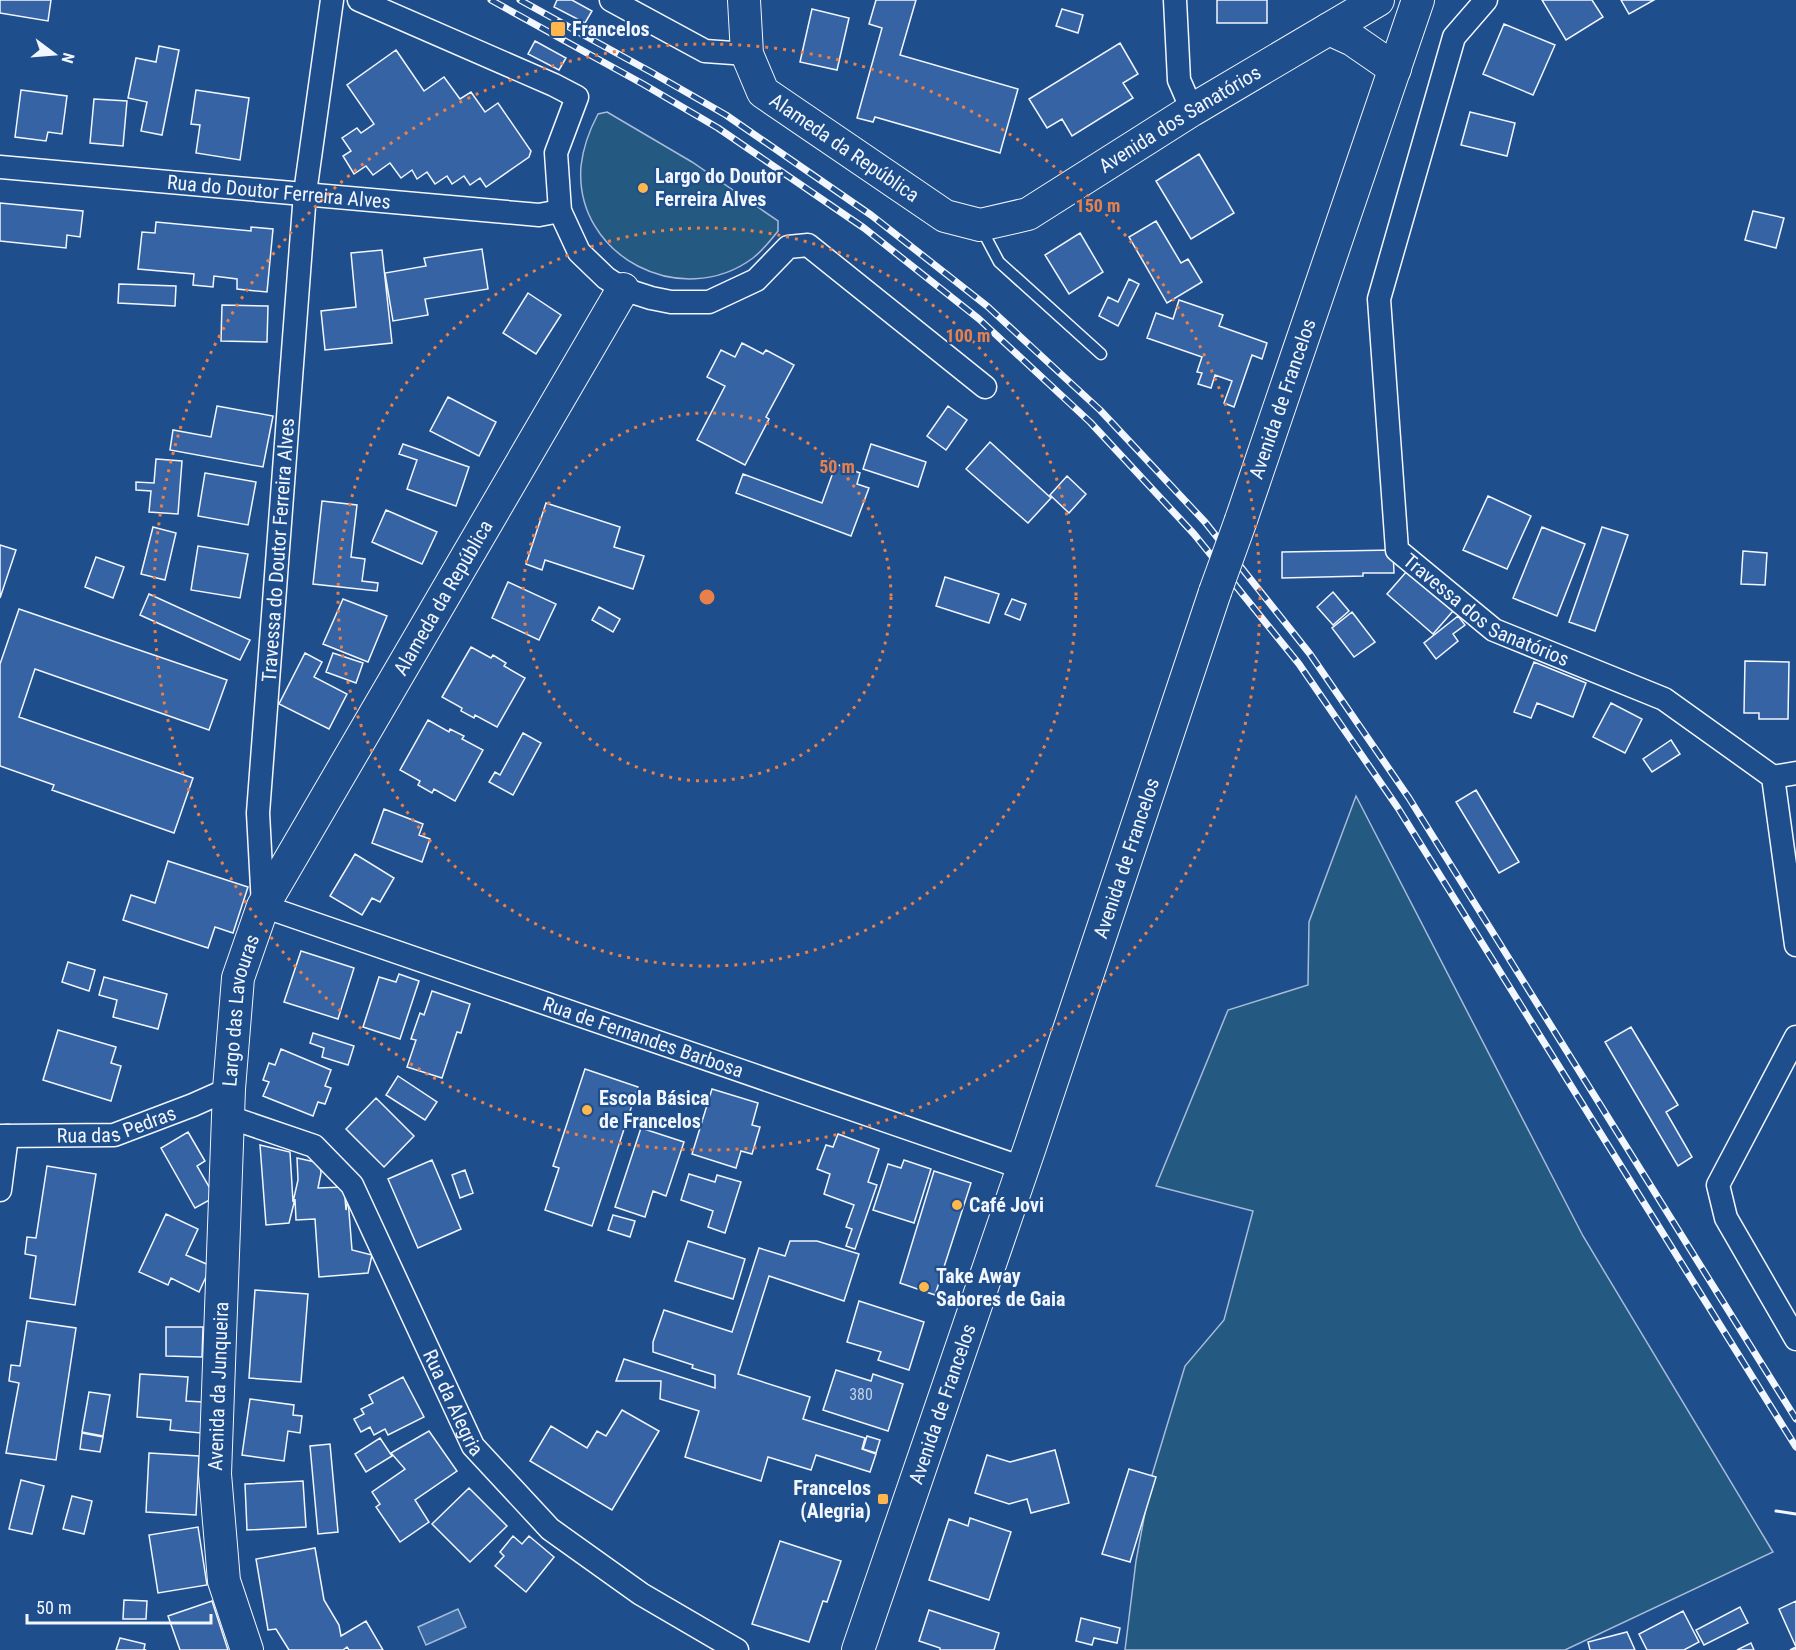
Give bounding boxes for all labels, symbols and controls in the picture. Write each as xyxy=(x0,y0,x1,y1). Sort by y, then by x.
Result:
place label: Francelos xyxy=(572,17,650,41)
marker: Francelos xyxy=(549,20,567,38)
north arrow xyxy=(24,24,84,84)
text: N xyxy=(57,51,78,65)
street label: Avenida dos Sanatórios xyxy=(1094,60,1265,178)
street label: Alameda da República xyxy=(765,88,924,207)
place label: Largo do Doutor Ferreira Alves xyxy=(655,164,783,211)
street label: Rua do Doutor Ferreira Alves xyxy=(166,170,392,214)
marker: Largo do Doutor Ferreira Alves xyxy=(636,181,650,195)
text: 150 m xyxy=(1076,195,1120,216)
street label: Avenida de Francelos xyxy=(1244,315,1321,482)
text: 100 m xyxy=(946,325,990,346)
street label: Travessa do Doutor Ferreira Alves xyxy=(257,417,299,683)
text: 50 m xyxy=(819,456,855,477)
street label: Alameda da República xyxy=(388,516,498,680)
street label: Travessa dos Sanatórios xyxy=(1399,548,1573,671)
centre of rings xyxy=(697,587,717,607)
street label: Avenida de Francelos xyxy=(1088,775,1164,942)
street label: Largo das Lavouras xyxy=(217,931,264,1087)
street label: Rua de Fernandes Barbosa xyxy=(540,991,747,1083)
place label: Escola Básica de Francelos xyxy=(599,1086,710,1133)
street label: Rua das Pedras xyxy=(57,1101,179,1148)
marker: Escola Básica de Francelos xyxy=(580,1103,594,1117)
place label: Café Jovi xyxy=(969,1193,1044,1217)
marker: Café Jovi xyxy=(950,1198,964,1212)
place label: Take Away Sabores de Gaia xyxy=(936,1264,1065,1311)
marker: Take Away Sabores de Gaia xyxy=(917,1280,931,1294)
street label: Avenida da Junqueira xyxy=(203,1301,233,1471)
street label: Avenida de Francelos xyxy=(904,1321,981,1487)
street label: Rua da Alegria xyxy=(418,1346,488,1461)
house number: 380 xyxy=(849,1385,873,1404)
place label: Francelos (Alegria) xyxy=(793,1476,871,1523)
marker: Francelos (Alegria) xyxy=(876,1492,890,1506)
scale bar xyxy=(27,1587,212,1625)
text: 50 m xyxy=(36,1597,71,1618)

